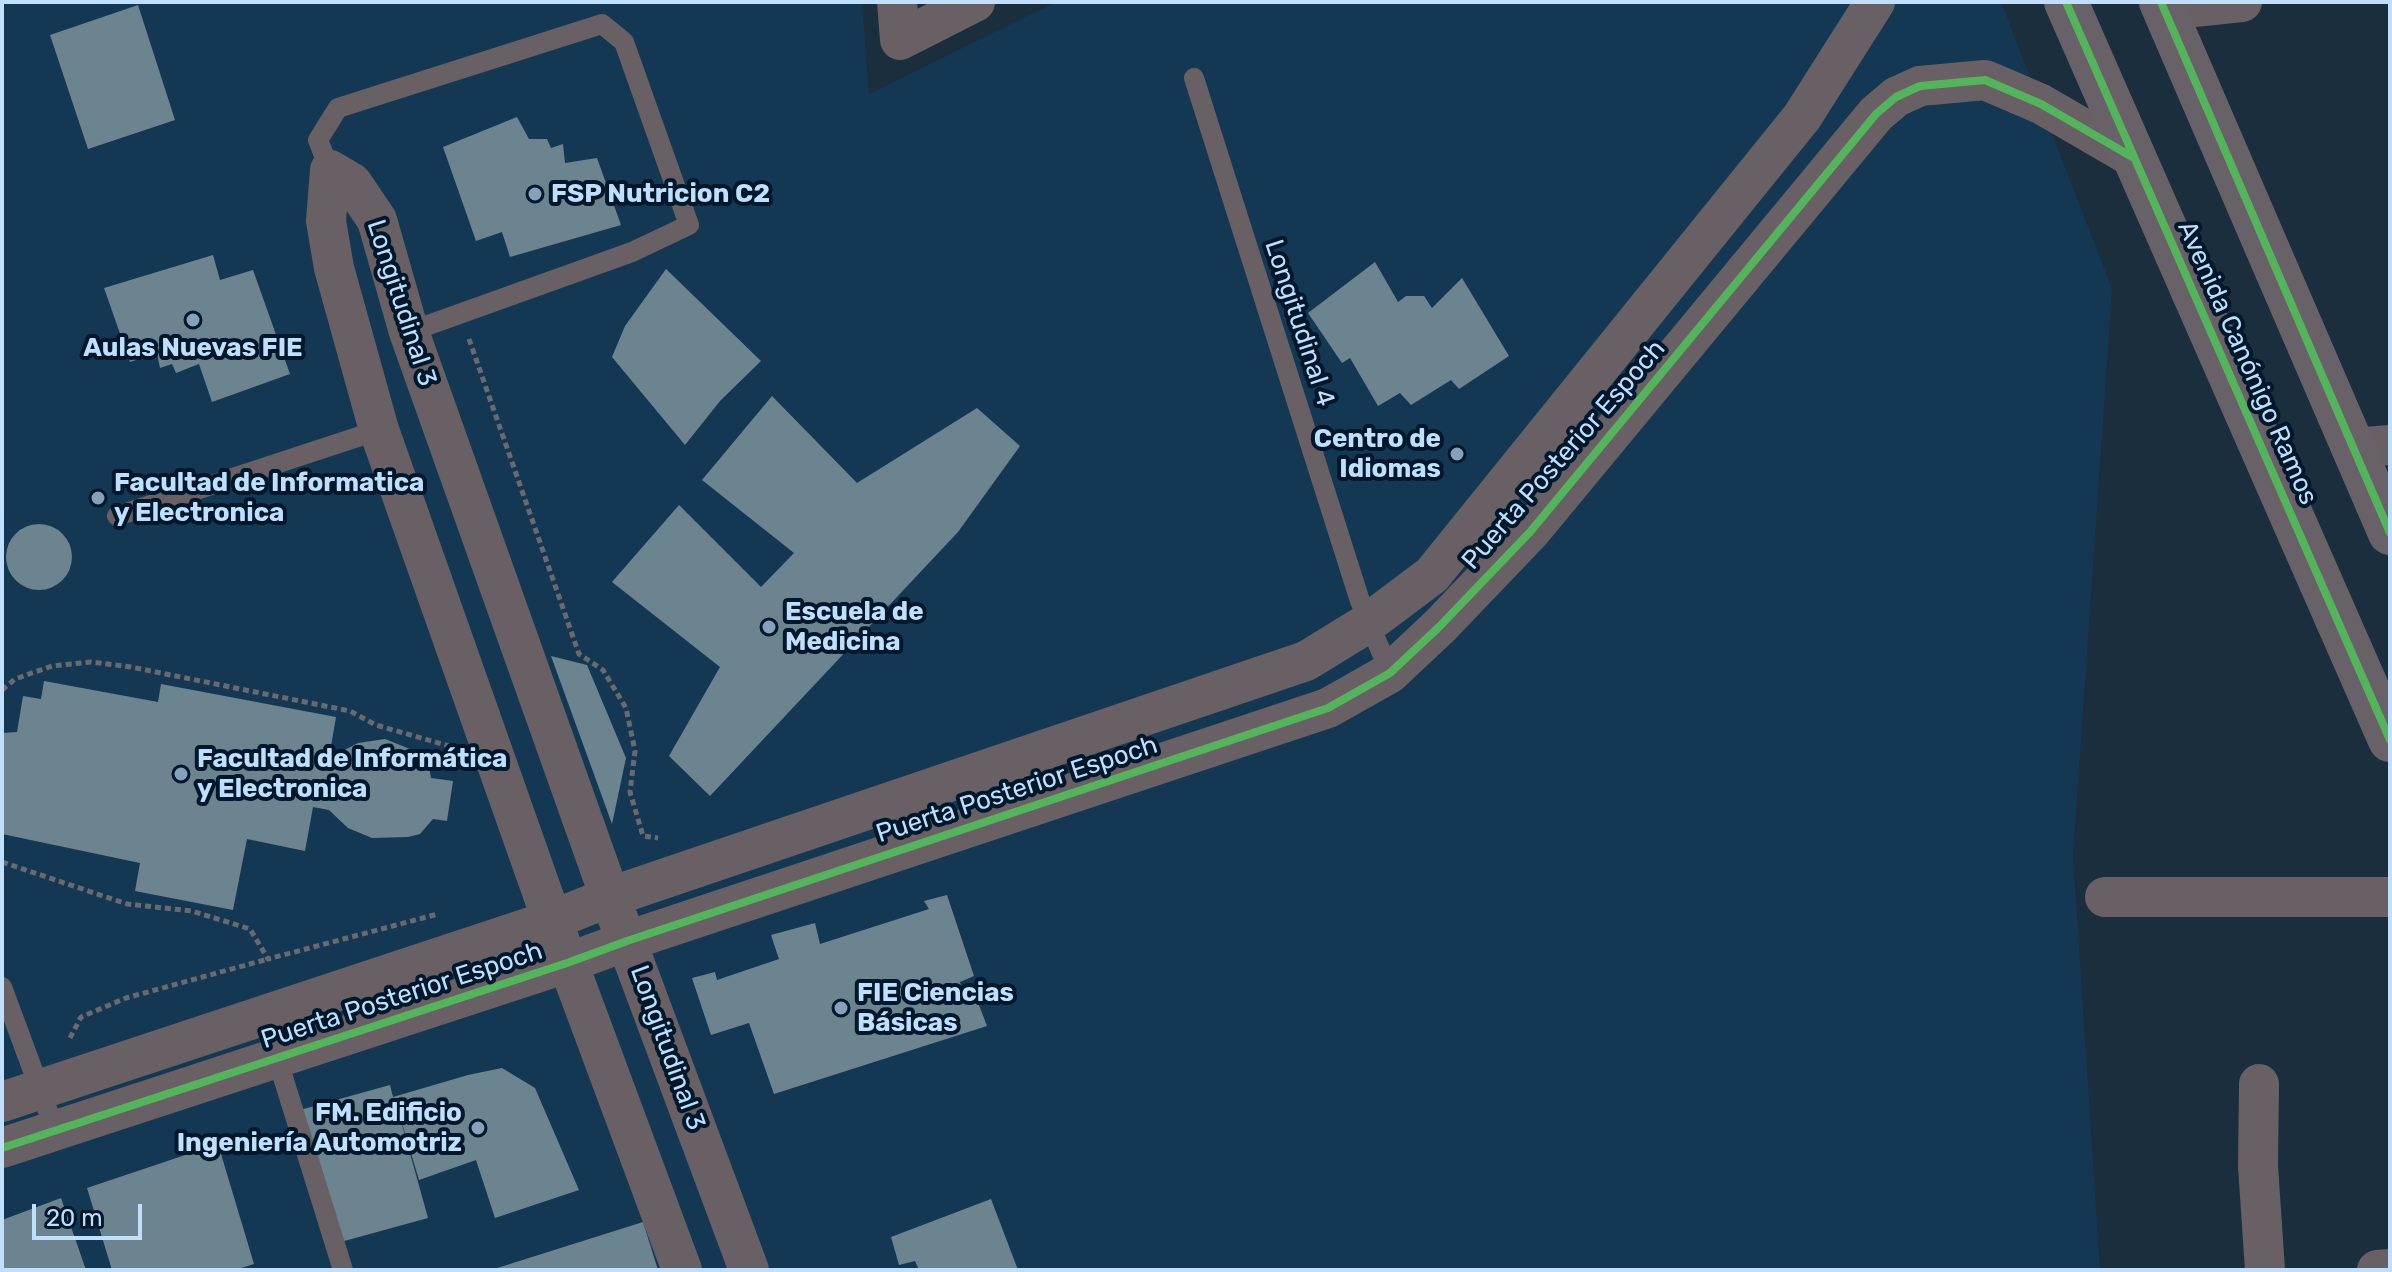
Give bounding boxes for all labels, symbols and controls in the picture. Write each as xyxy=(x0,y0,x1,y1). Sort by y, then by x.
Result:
place label: FSP Nutricion C2 xyxy=(551,178,770,210)
marker: FSP Nutricion C2 xyxy=(526,185,544,203)
street label: Longitudinal 3 xyxy=(359,216,443,390)
street label: Avenida Canónigo Ramos xyxy=(2170,216,2324,510)
street label: Longitudinal 4 xyxy=(1257,236,1341,410)
marker: Aulas Nuevas FIE xyxy=(184,311,202,329)
place label: Aulas Nuevas FIE xyxy=(83,332,303,364)
street label: Puerta Posterior Espoch xyxy=(1456,334,1672,576)
place label: Centro de Idiomas xyxy=(1314,423,1441,484)
marker: Centro de Idiomas xyxy=(1448,445,1466,463)
place label: Facultad de Informatica y Electronica xyxy=(114,467,424,528)
marker: Facultad de Informatica y Electronica xyxy=(89,489,107,507)
place label: Escuela de Medicina xyxy=(785,596,924,658)
marker: Escuela de Medicina xyxy=(760,618,778,636)
street label: Puerta Posterior Espoch xyxy=(872,730,1162,850)
place label: Facultad de Informática y Electronica xyxy=(197,743,507,804)
marker: Facultad de Informática y Electronica xyxy=(172,765,190,783)
street label: Puerta Posterior Espoch xyxy=(257,936,547,1056)
street label: Longitudinal 3 xyxy=(623,961,711,1135)
place label: FIE Ciencias Básicas xyxy=(857,977,1014,1038)
marker: FIE Ciencias Básicas xyxy=(832,999,850,1017)
place label: FM. Edificio Ingeniería Automotriz xyxy=(177,1097,462,1158)
marker: FM. Edificio Ingeniería Automotriz xyxy=(469,1119,487,1137)
scale bar xyxy=(36,1188,146,1238)
text: 20 m xyxy=(46,1204,103,1232)

